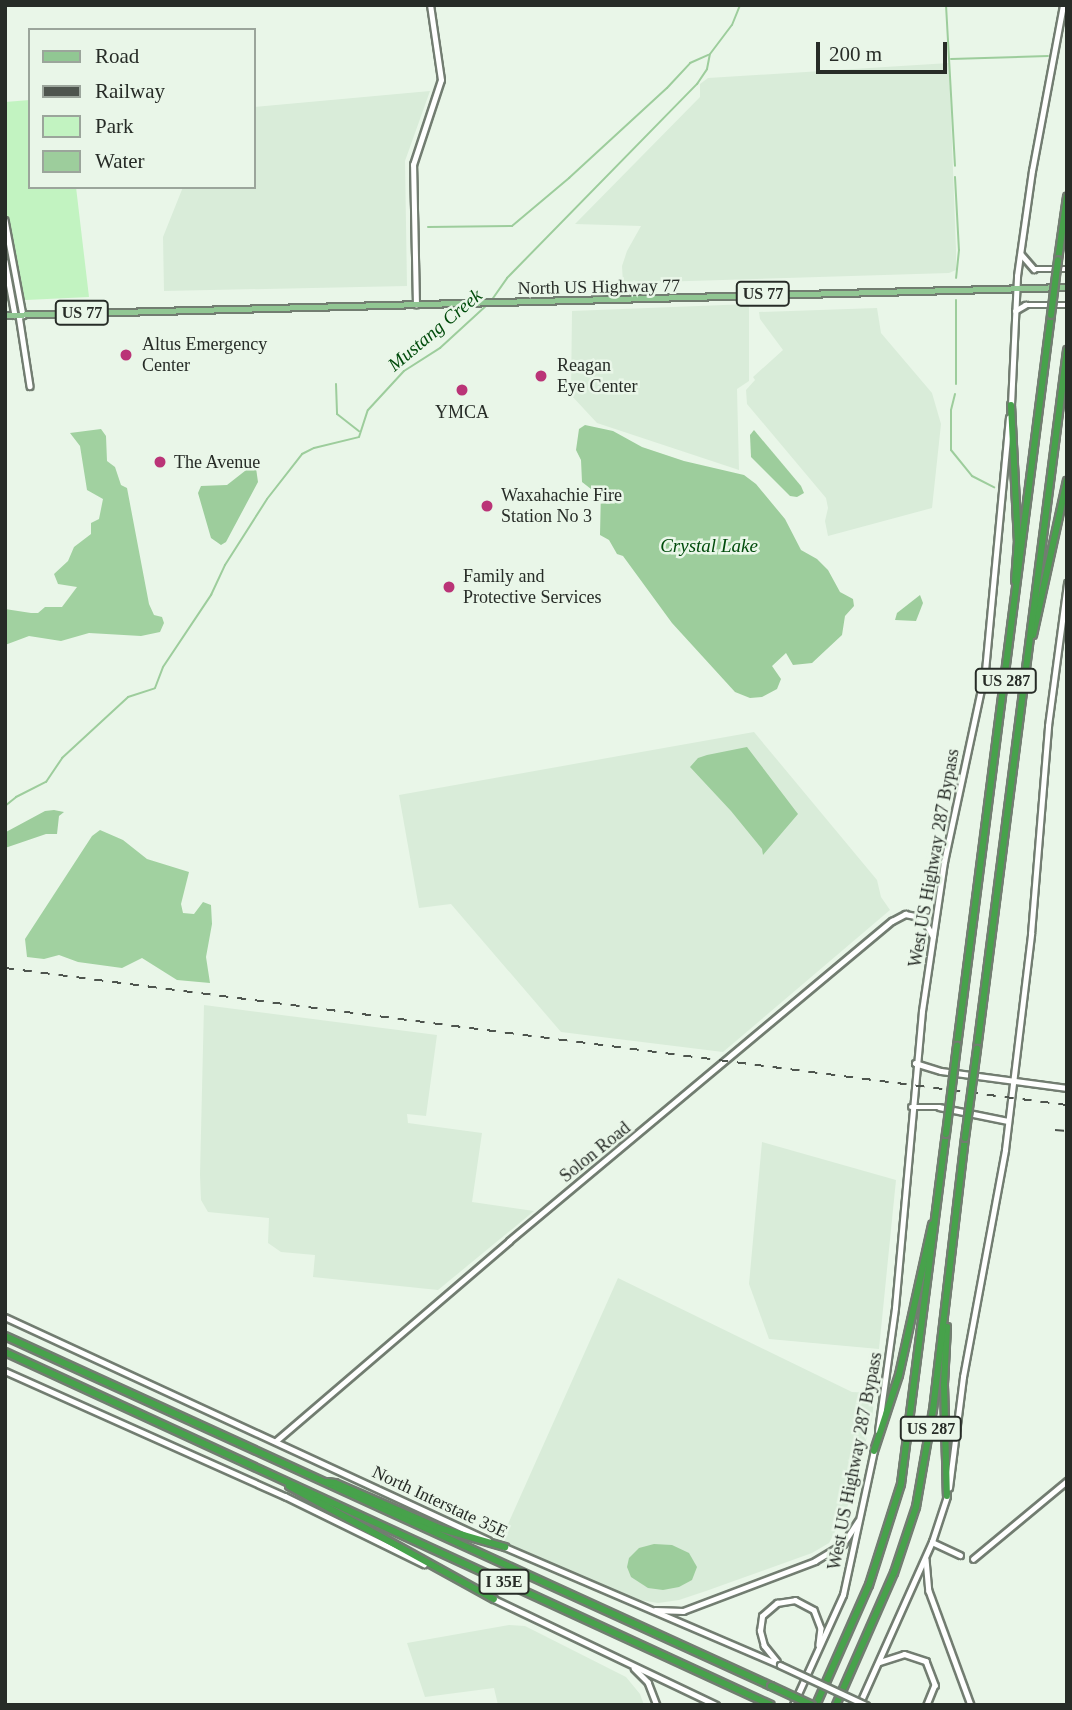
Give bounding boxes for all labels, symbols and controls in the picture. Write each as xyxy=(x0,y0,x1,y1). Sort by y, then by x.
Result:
legend xyxy=(28,28,256,189)
scale bar xyxy=(820,28,951,72)
text: 200 m xyxy=(829,42,882,66)
text: Road xyxy=(95,44,139,68)
text: Railway xyxy=(95,79,165,103)
text: Park xyxy=(95,114,134,138)
text: Water xyxy=(95,149,145,173)
street label: North US Highway 77 xyxy=(518,275,680,299)
road number: US 77 xyxy=(735,282,791,306)
water label: Mustang Creek xyxy=(383,284,487,376)
road number: US 77 xyxy=(54,300,110,326)
place label: Altus Emergency Center xyxy=(142,334,267,376)
marker: Altus Emergency Center xyxy=(116,345,136,365)
place label: Reagan Eye Center xyxy=(557,355,637,398)
marker: Reagan Eye Center xyxy=(531,366,551,386)
marker: YMCA xyxy=(454,382,470,398)
place label: YMCA xyxy=(435,401,489,423)
place label: The Avenue xyxy=(174,451,261,473)
marker: The Avenue xyxy=(152,454,168,470)
place label: Waxahachie Fire Station No 3 xyxy=(501,485,622,528)
marker: Waxahachie Fire Station No 3 xyxy=(479,498,495,514)
water label: Crystal Lake xyxy=(660,535,758,557)
place label: Family and Protective Services xyxy=(463,566,601,608)
marker: Family and Protective Services xyxy=(441,579,457,595)
road number: US 287 xyxy=(974,668,1038,694)
street label: West US Highway 287 Bypass xyxy=(904,747,964,969)
street label: Solon Road xyxy=(555,1117,635,1187)
street label: West US Highway 287 Bypass xyxy=(823,1350,887,1572)
road number: US 287 xyxy=(900,1416,962,1442)
street label: North Interstate 35E xyxy=(369,1461,511,1543)
road number: I 35E xyxy=(478,1570,530,1594)

